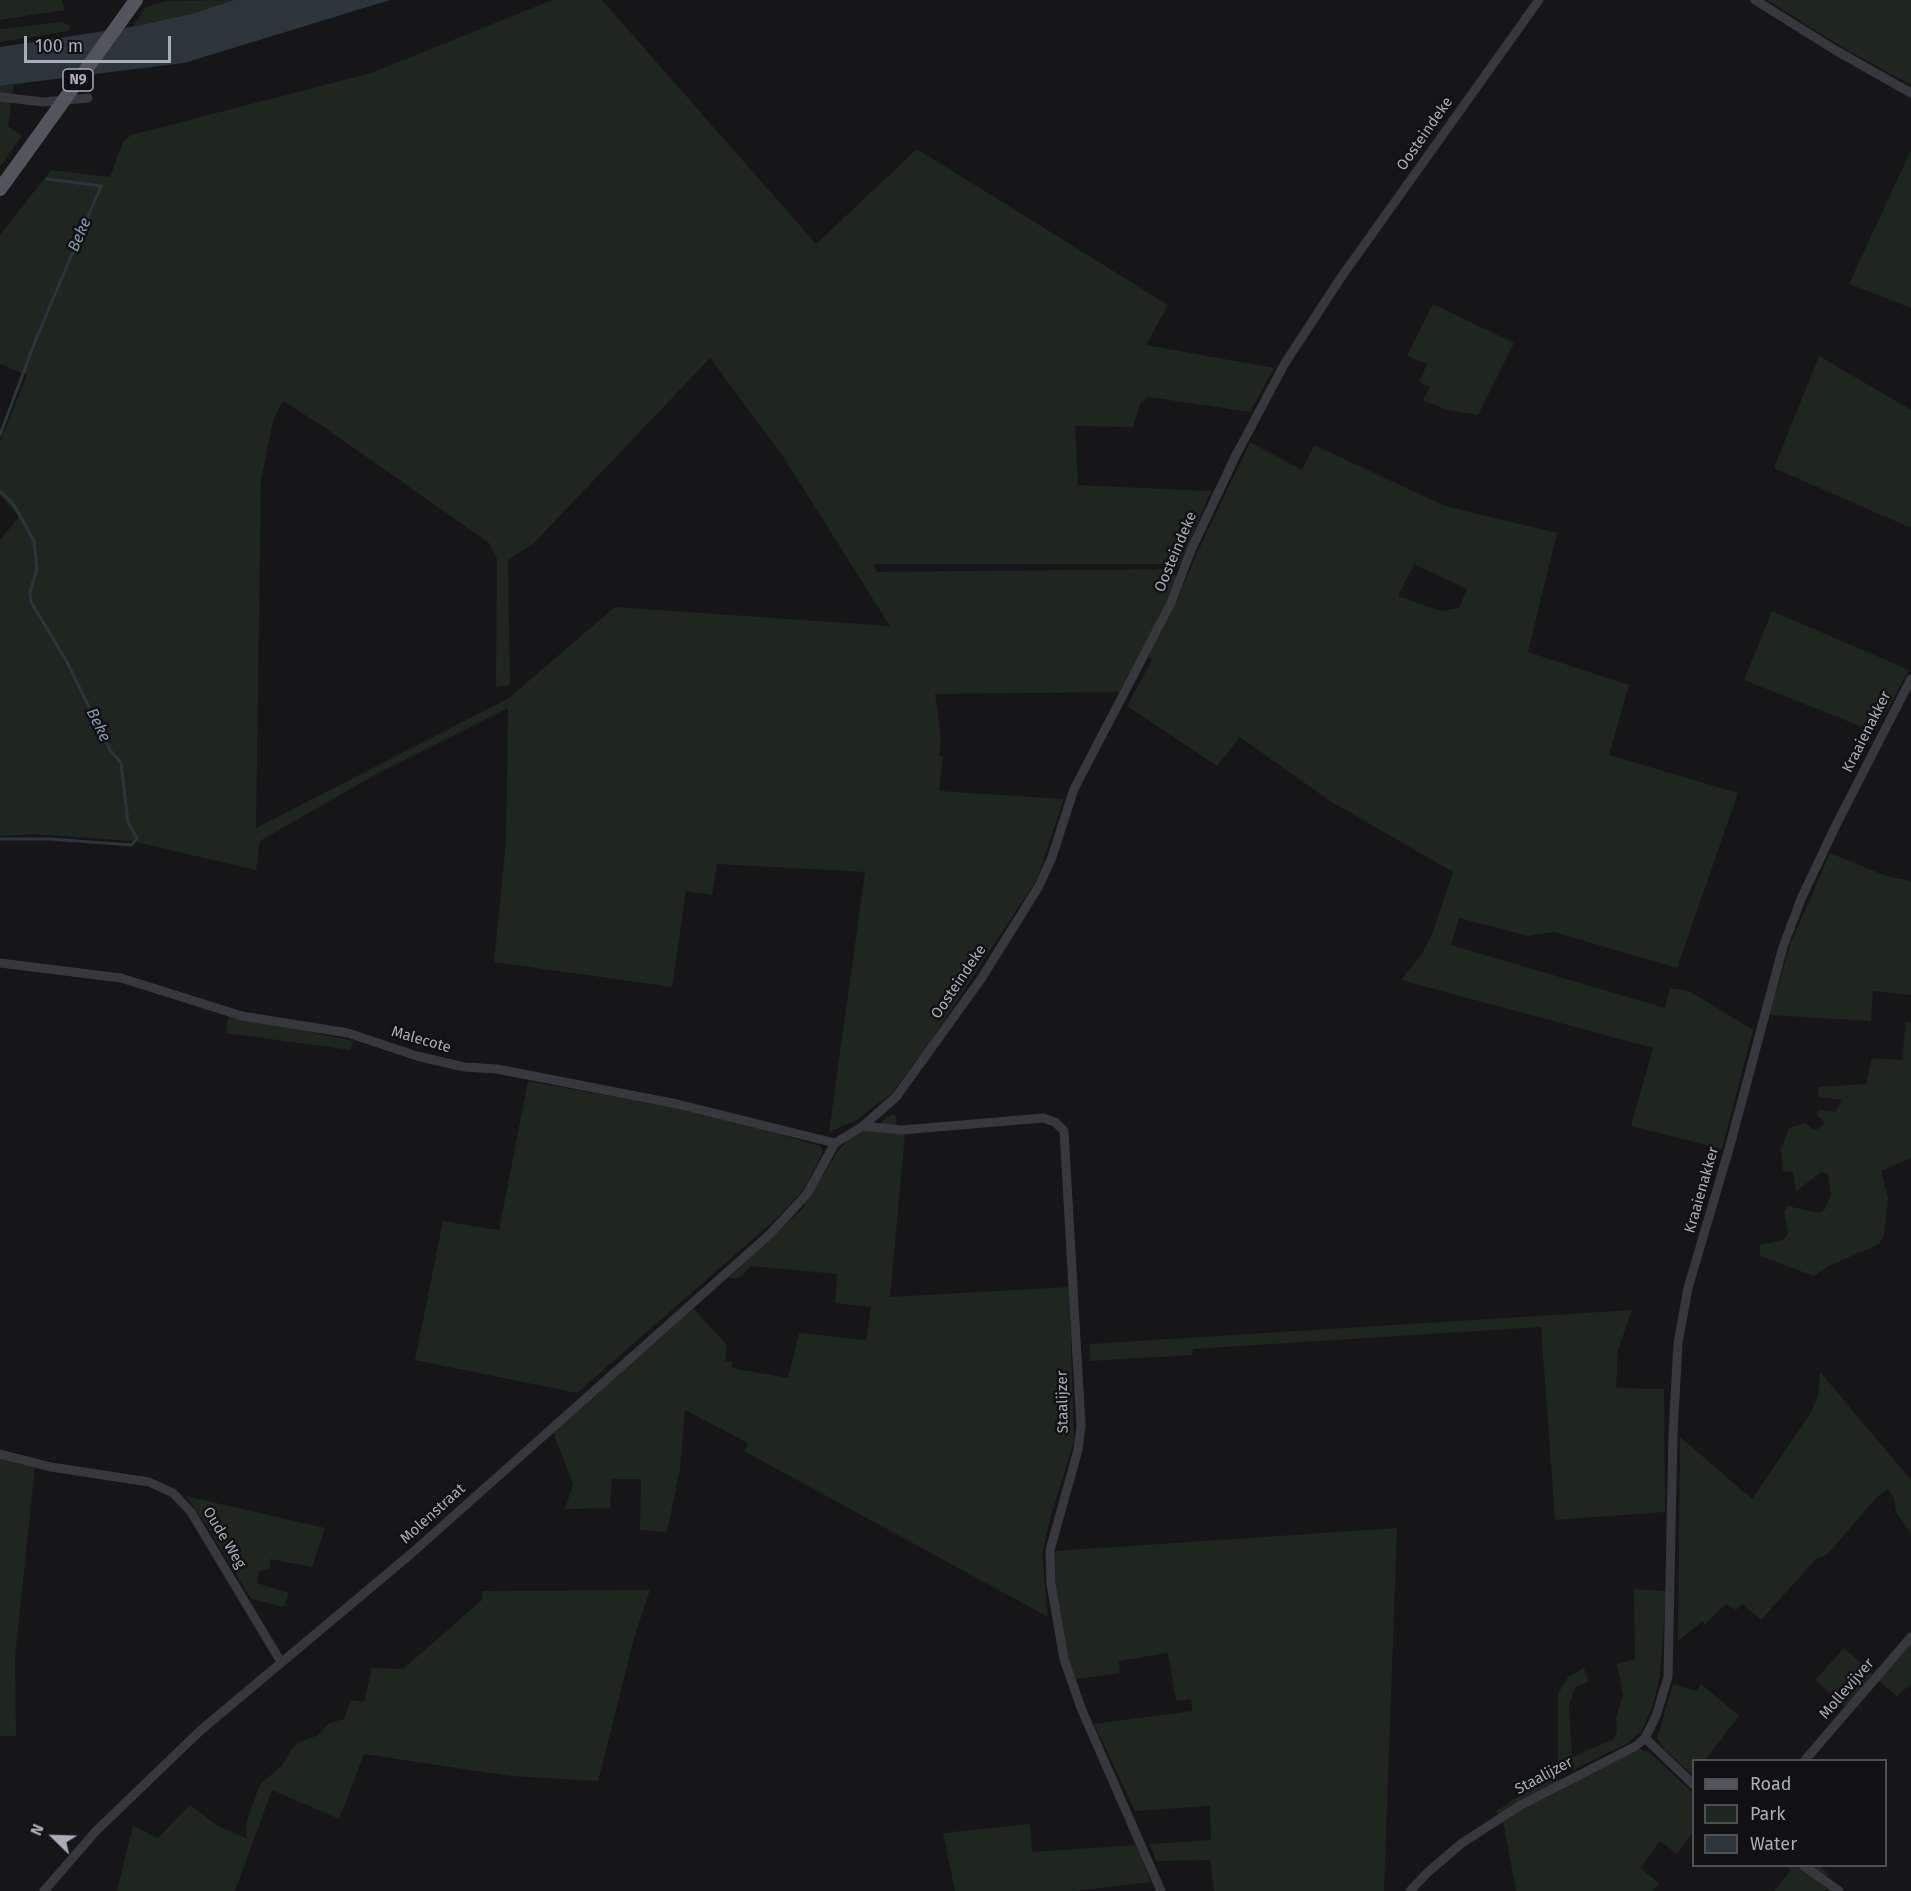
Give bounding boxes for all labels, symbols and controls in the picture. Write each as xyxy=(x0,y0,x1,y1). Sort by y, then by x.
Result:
scale bar xyxy=(27,24,174,62)
text: 100 m xyxy=(35,35,83,57)
road number: N9 xyxy=(63,69,93,91)
street label: Oosteindeke xyxy=(1393,94,1457,174)
water label: Beke xyxy=(64,215,96,255)
street label: Oosteindeke xyxy=(1151,509,1201,595)
street label: Kraaienakker xyxy=(1839,688,1895,776)
water label: Beke xyxy=(82,705,114,745)
street label: Oosteindeke xyxy=(928,942,990,1022)
street label: Malecote xyxy=(389,1023,453,1057)
street label: Kraaienakker xyxy=(1681,1145,1723,1235)
street label: Staalijzer xyxy=(1053,1370,1073,1434)
street label: Molenstraat xyxy=(397,1480,469,1548)
street label: Oude Weg xyxy=(199,1504,249,1572)
street label: Mollevijver xyxy=(1816,1655,1878,1723)
street label: Staalijzer xyxy=(1512,1753,1576,1799)
legend xyxy=(1692,1759,1887,1867)
text: Road xyxy=(1750,1773,1792,1795)
text: Park xyxy=(1750,1803,1785,1825)
north arrow xyxy=(24,1807,84,1867)
text: N xyxy=(26,1821,48,1838)
text: Water xyxy=(1750,1833,1797,1855)

